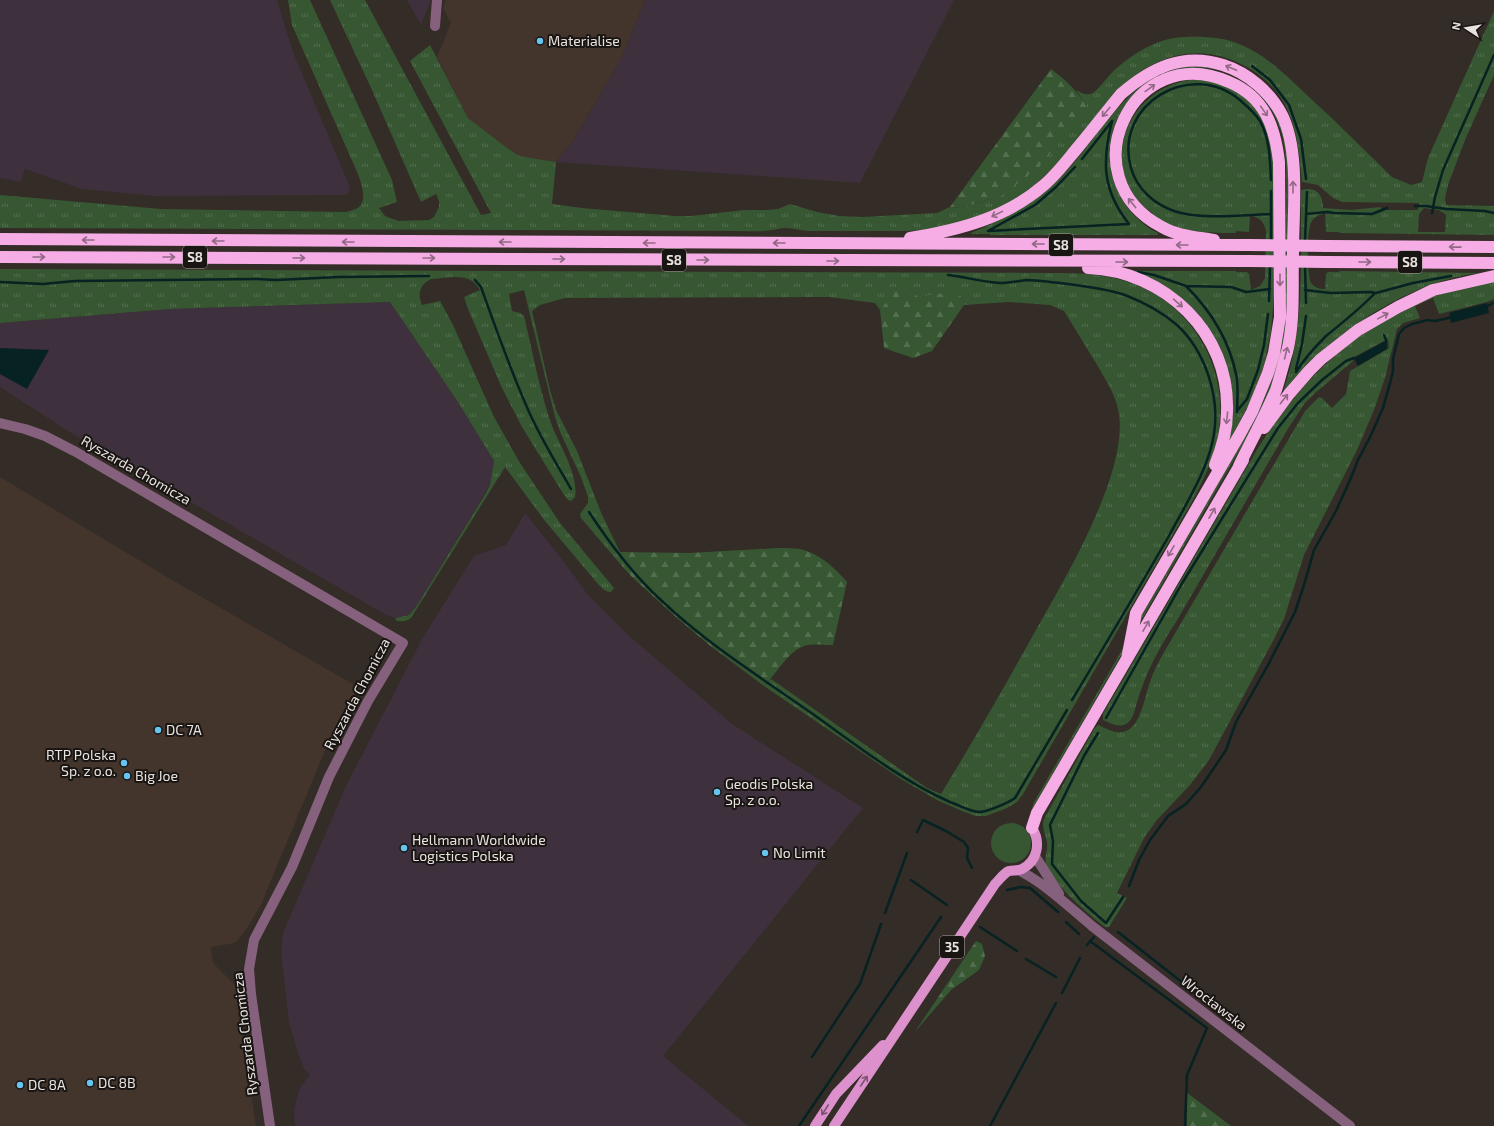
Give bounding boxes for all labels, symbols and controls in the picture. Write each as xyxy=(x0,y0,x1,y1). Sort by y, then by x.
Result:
north arrow xyxy=(1446,8,1486,48)
text: N xyxy=(1449,21,1463,31)
place label: Materialise xyxy=(548,32,620,49)
marker: Materialise xyxy=(535,36,545,46)
one-way arrow xyxy=(1226,64,1238,71)
one-way arrow xyxy=(1144,84,1155,93)
one-way arrow xyxy=(1260,105,1268,116)
one-way arrow xyxy=(1102,107,1111,117)
one-way arrow xyxy=(1289,181,1297,194)
one-way arrow xyxy=(1128,198,1136,209)
one-way arrow xyxy=(992,211,1004,218)
road number: S8 xyxy=(1049,234,1073,256)
one-way arrow xyxy=(82,236,95,244)
one-way arrow xyxy=(212,237,225,245)
one-way arrow xyxy=(342,238,355,246)
one-way arrow xyxy=(499,238,512,246)
one-way arrow xyxy=(643,239,656,247)
one-way arrow xyxy=(773,239,786,247)
one-way arrow xyxy=(1032,240,1045,248)
one-way arrow xyxy=(1176,241,1189,249)
one-way arrow xyxy=(1449,243,1462,251)
road number: S8 xyxy=(183,246,207,268)
road number: S8 xyxy=(662,249,686,271)
road number: S8 xyxy=(1398,251,1422,273)
one-way arrow xyxy=(32,253,45,261)
one-way arrow xyxy=(162,253,175,261)
one-way arrow xyxy=(292,254,305,262)
one-way arrow xyxy=(422,254,435,262)
one-way arrow xyxy=(552,255,565,263)
one-way arrow xyxy=(696,256,709,264)
one-way arrow xyxy=(826,257,839,265)
one-way arrow xyxy=(1115,258,1128,266)
one-way arrow xyxy=(1358,258,1371,266)
one-way arrow xyxy=(1276,273,1284,286)
one-way arrow xyxy=(1173,298,1184,307)
one-way arrow xyxy=(1377,312,1389,319)
one-way arrow xyxy=(1283,347,1290,360)
one-way arrow xyxy=(1280,394,1289,405)
one-way arrow xyxy=(1223,411,1230,424)
street label: Ryszarda Chomicza xyxy=(78,431,194,508)
one-way arrow xyxy=(1208,507,1216,519)
one-way arrow xyxy=(1167,545,1175,557)
one-way arrow xyxy=(1143,620,1151,632)
street label: Ryszarda Chomicza xyxy=(320,635,393,752)
place label: DC 7A xyxy=(166,721,202,738)
marker: DC 7A xyxy=(153,725,163,735)
place label: RTP Polska Sp. z o.o. xyxy=(46,746,116,779)
marker: RTP Polska Sp. z o.o. xyxy=(119,758,129,768)
place label: Big Joe xyxy=(135,767,178,784)
marker: Big Joe xyxy=(122,771,132,781)
place label: Geodis Polska Sp. z o.o. xyxy=(725,775,813,808)
marker: Geodis Polska Sp. z o.o. xyxy=(712,787,722,797)
place label: Hellmann Worldwide Logistics Polska xyxy=(412,831,546,864)
marker: Hellmann Worldwide Logistics Polska xyxy=(399,843,409,853)
place label: No Limit xyxy=(773,844,826,861)
marker: No Limit xyxy=(760,848,770,858)
road number: 35 xyxy=(940,936,964,958)
street label: Ryszarda Chomicza xyxy=(229,972,260,1097)
street label: Wrocławska xyxy=(1178,972,1251,1034)
place label: DC 8B xyxy=(98,1074,136,1091)
one-way arrow xyxy=(861,1075,869,1087)
place label: DC 8A xyxy=(28,1076,66,1093)
marker: DC 8B xyxy=(85,1078,95,1088)
marker: DC 8A xyxy=(15,1080,25,1090)
one-way arrow xyxy=(821,1104,829,1115)

